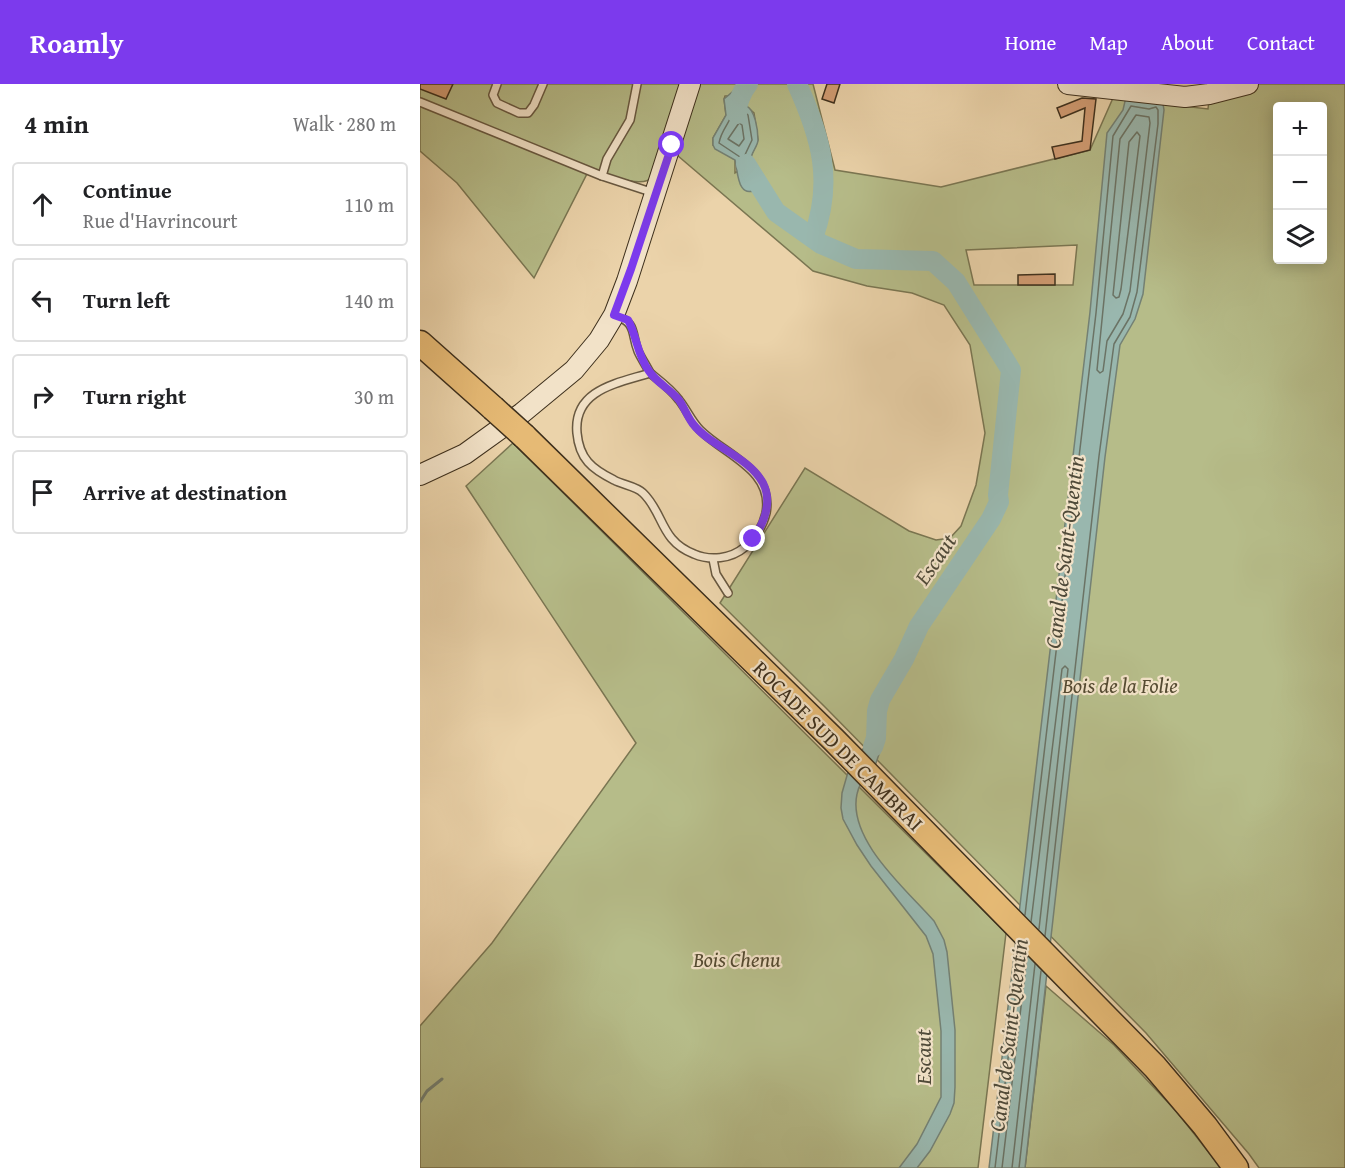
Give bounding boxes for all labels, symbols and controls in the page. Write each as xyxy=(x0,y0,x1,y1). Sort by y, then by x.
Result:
text: Roamly xyxy=(30,22,124,63)
text: Home xyxy=(1005,27,1056,58)
text: Map xyxy=(1089,27,1128,58)
text: About xyxy=(1161,27,1214,58)
text: Contact xyxy=(1247,27,1315,58)
map controls xyxy=(1273,102,1327,264)
button: + xyxy=(1273,102,1327,156)
text: 4 min xyxy=(24,104,89,143)
text: Walk · 280 m xyxy=(293,109,396,138)
route start xyxy=(658,131,684,157)
button: − xyxy=(1273,156,1327,210)
text: Continue xyxy=(83,174,172,206)
icon: ahead xyxy=(26,188,59,221)
text: 110 m xyxy=(344,190,394,219)
text: Rue d'Havrincourt xyxy=(83,206,238,235)
button: layers xyxy=(1273,210,1327,264)
icon: left xyxy=(26,284,59,317)
text: Turn left xyxy=(83,284,170,316)
text: 140 m xyxy=(344,286,394,315)
icon: right xyxy=(26,380,59,413)
text: Turn right xyxy=(83,380,186,412)
text: 30 m xyxy=(354,382,394,411)
water label: Canal de Saint-Quentin xyxy=(1036,454,1092,650)
icon: arrive xyxy=(26,476,59,509)
text: Arrive at destination xyxy=(83,476,287,508)
route end xyxy=(739,525,765,551)
water label: Escaut xyxy=(906,526,964,592)
street label: ROCADE SUD DE CAMBRAI xyxy=(746,653,931,838)
park label: Bois de la Folie xyxy=(1061,670,1178,701)
water label: Canal de Saint-Quentin xyxy=(980,937,1036,1133)
park label: Bois Chenu xyxy=(692,944,781,975)
water label: Escaut xyxy=(907,1028,939,1086)

